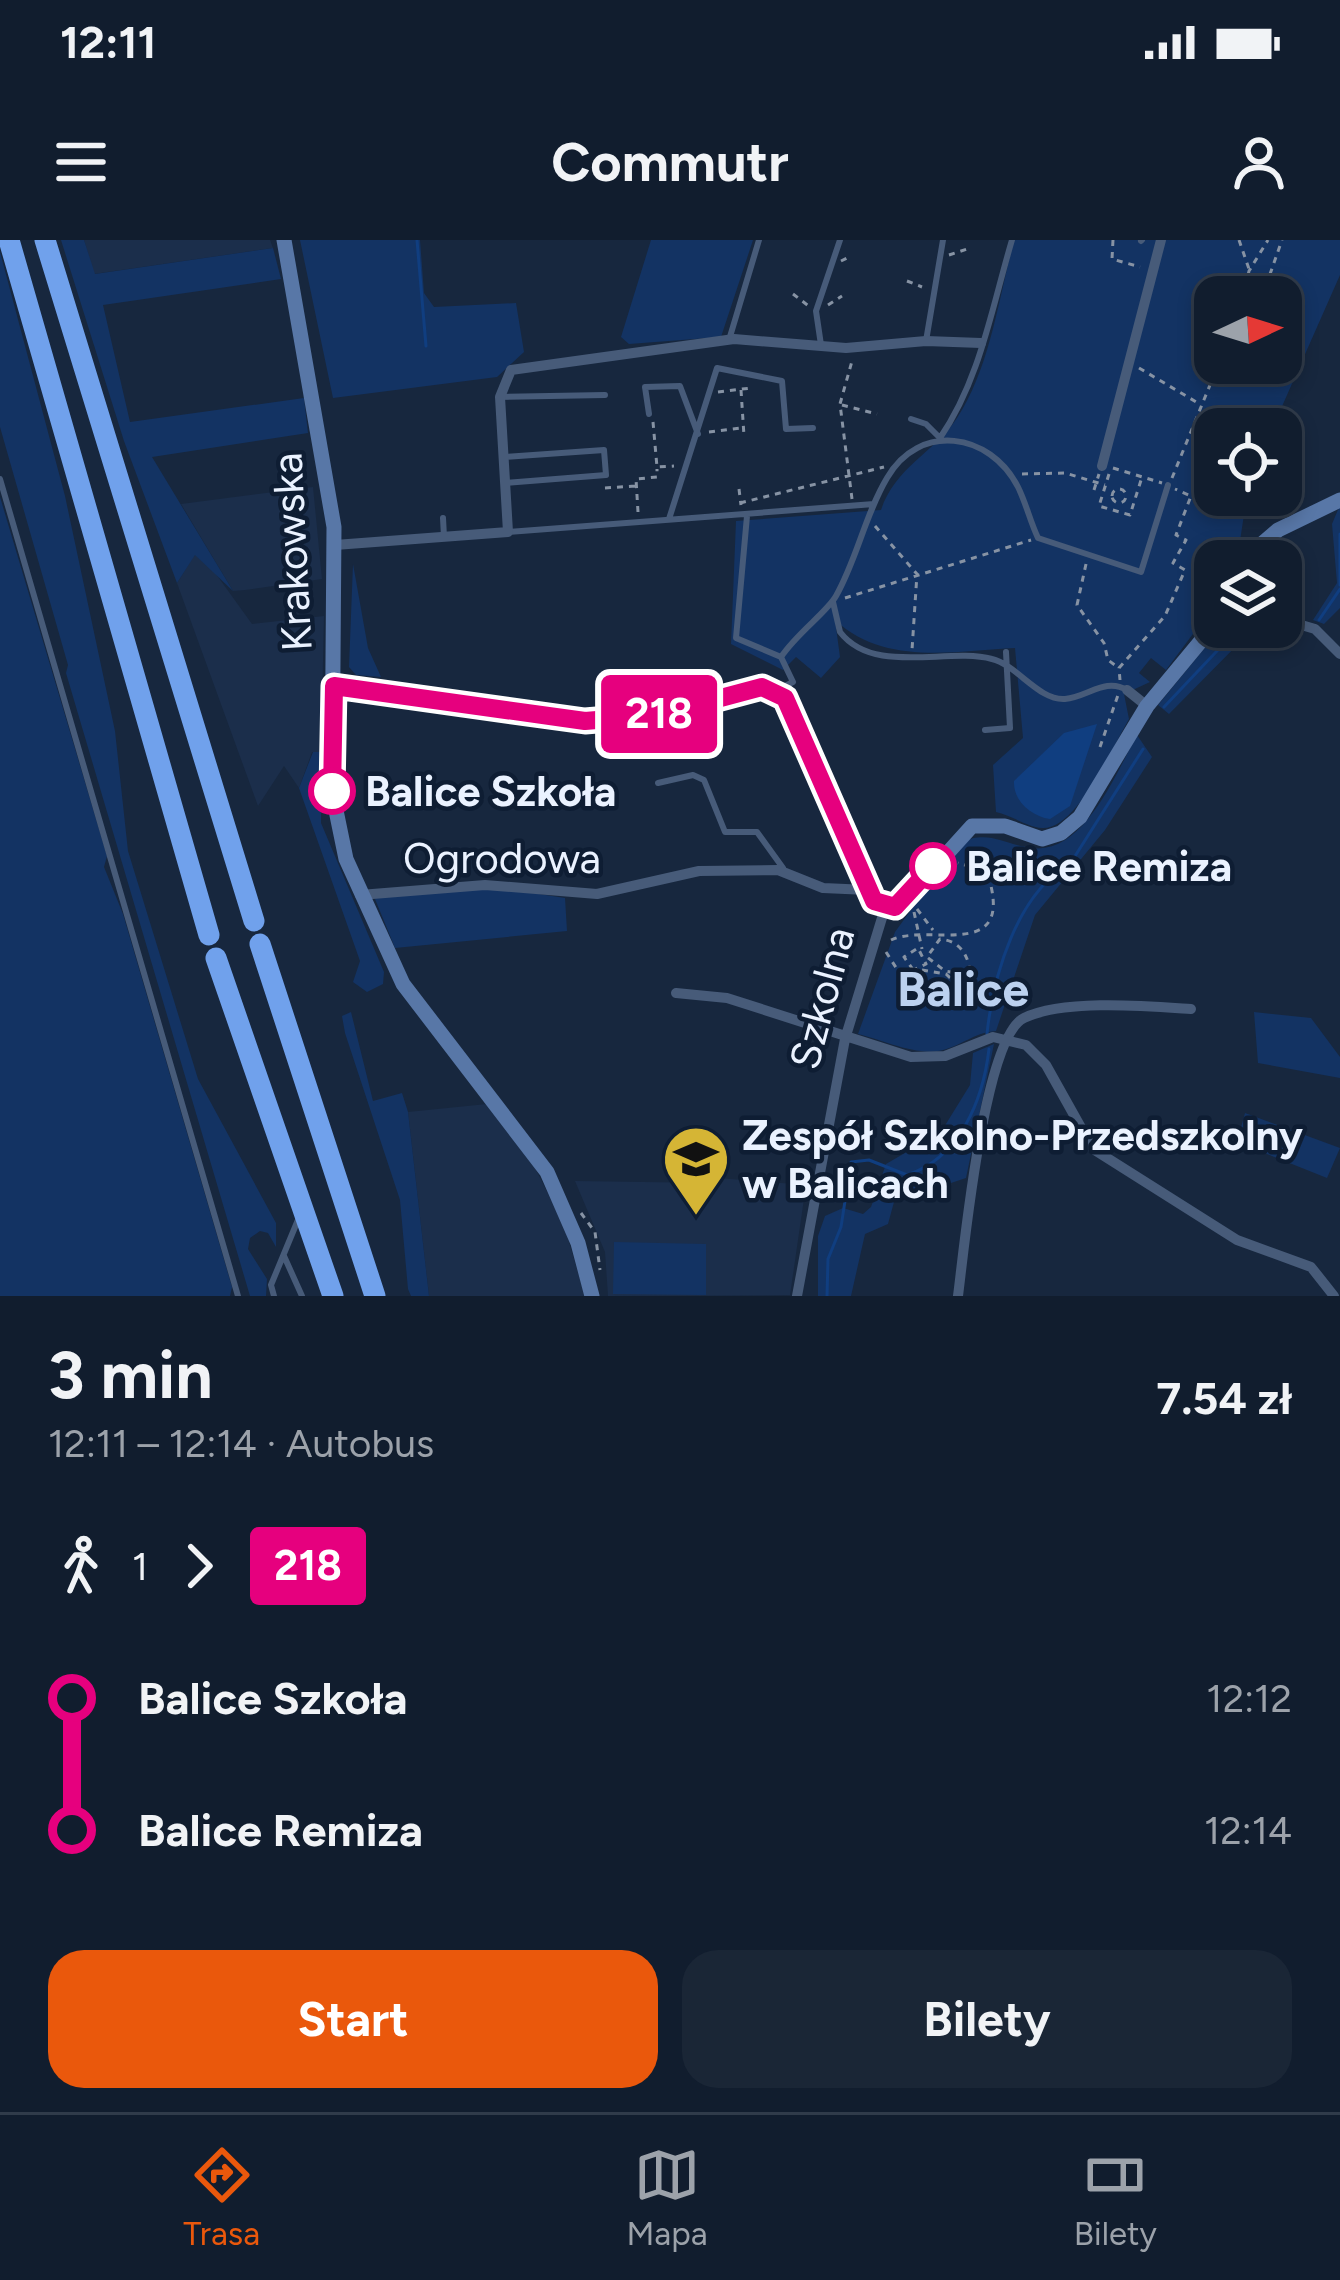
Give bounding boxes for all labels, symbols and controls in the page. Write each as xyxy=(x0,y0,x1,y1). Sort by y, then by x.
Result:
text: 12:11 xyxy=(60,15,157,69)
icon: menu xyxy=(48,129,114,195)
icon: person xyxy=(1226,129,1292,195)
text: Commutr xyxy=(551,130,789,195)
north arrow xyxy=(1194,276,1302,384)
map controls xyxy=(1194,276,1302,648)
button: locate xyxy=(1194,408,1302,516)
street label: Krakowska xyxy=(261,451,323,653)
button: layers xyxy=(1194,540,1302,648)
line badge: 218 xyxy=(590,675,728,753)
text: 218 xyxy=(625,688,693,739)
place label: Balice Szkoła xyxy=(365,766,616,817)
marker: Balice Szkoła xyxy=(310,769,354,813)
street label: Ogrodowa xyxy=(403,833,601,884)
place label: Balice Remiza xyxy=(966,841,1232,892)
marker: Balice Remiza xyxy=(911,844,955,888)
street label: Szkolna xyxy=(779,921,865,1075)
district label: Balice xyxy=(897,960,1029,1018)
place label: Zespół Szkolno-Przedszkolny w Balicach xyxy=(742,1110,1304,1209)
school or university icon: Zespół Szkolno-Przedszkolny w Balicach xyxy=(661,1124,731,1218)
text: 3 min xyxy=(48,1335,213,1415)
text: 7.54 zł xyxy=(1156,1371,1292,1425)
text: 12:11 – 12:14 · Autobus xyxy=(48,1420,434,1467)
icon: walk xyxy=(48,1533,114,1599)
icon: forward xyxy=(166,1533,232,1599)
text: 218 xyxy=(274,1540,342,1591)
text: 1 xyxy=(132,1543,148,1590)
text: Balice Szkoła xyxy=(138,1671,407,1725)
text: 12:12 xyxy=(1206,1675,1292,1722)
text: Balice Remiza xyxy=(138,1803,423,1857)
text: 12:14 xyxy=(1204,1807,1292,1854)
button: Start xyxy=(48,1950,658,2088)
button: Bilety xyxy=(682,1950,1292,2088)
tab: Trasa xyxy=(183,2142,260,2253)
tab: Mapa xyxy=(626,2142,708,2253)
tab: Bilety xyxy=(1074,2142,1157,2253)

